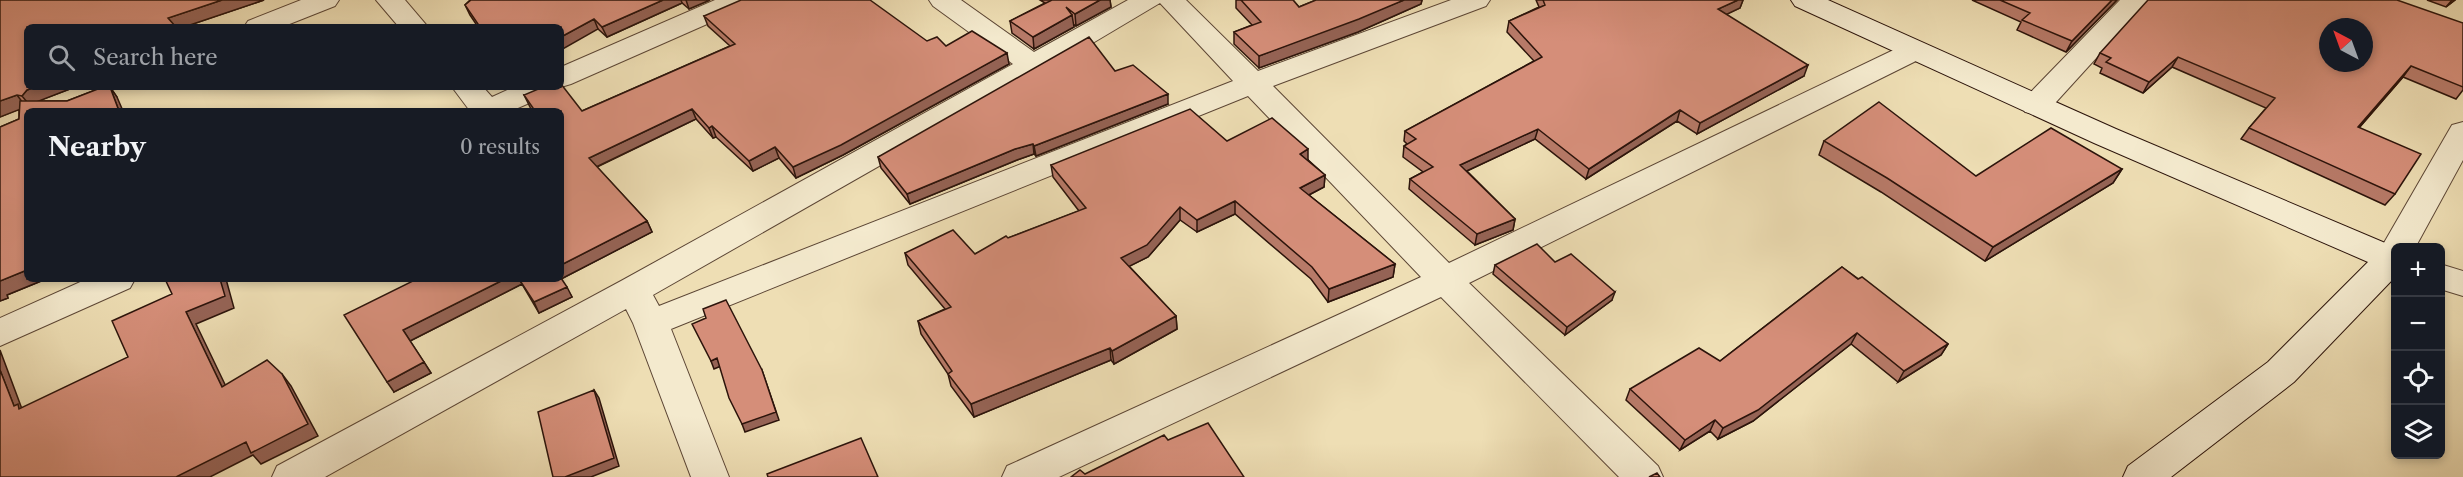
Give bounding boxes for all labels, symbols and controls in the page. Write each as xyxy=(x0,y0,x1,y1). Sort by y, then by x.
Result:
north arrow xyxy=(2319,18,2373,72)
search box xyxy=(24,24,564,90)
icon: search xyxy=(45,41,78,74)
text: Search here xyxy=(93,44,218,71)
text: Nearby xyxy=(48,131,146,163)
text: 0 results xyxy=(460,135,540,159)
map controls xyxy=(2391,243,2445,459)
button: + xyxy=(2391,243,2445,297)
button: − xyxy=(2391,297,2445,351)
button: locate xyxy=(2391,351,2445,405)
button: layers xyxy=(2391,405,2445,459)

